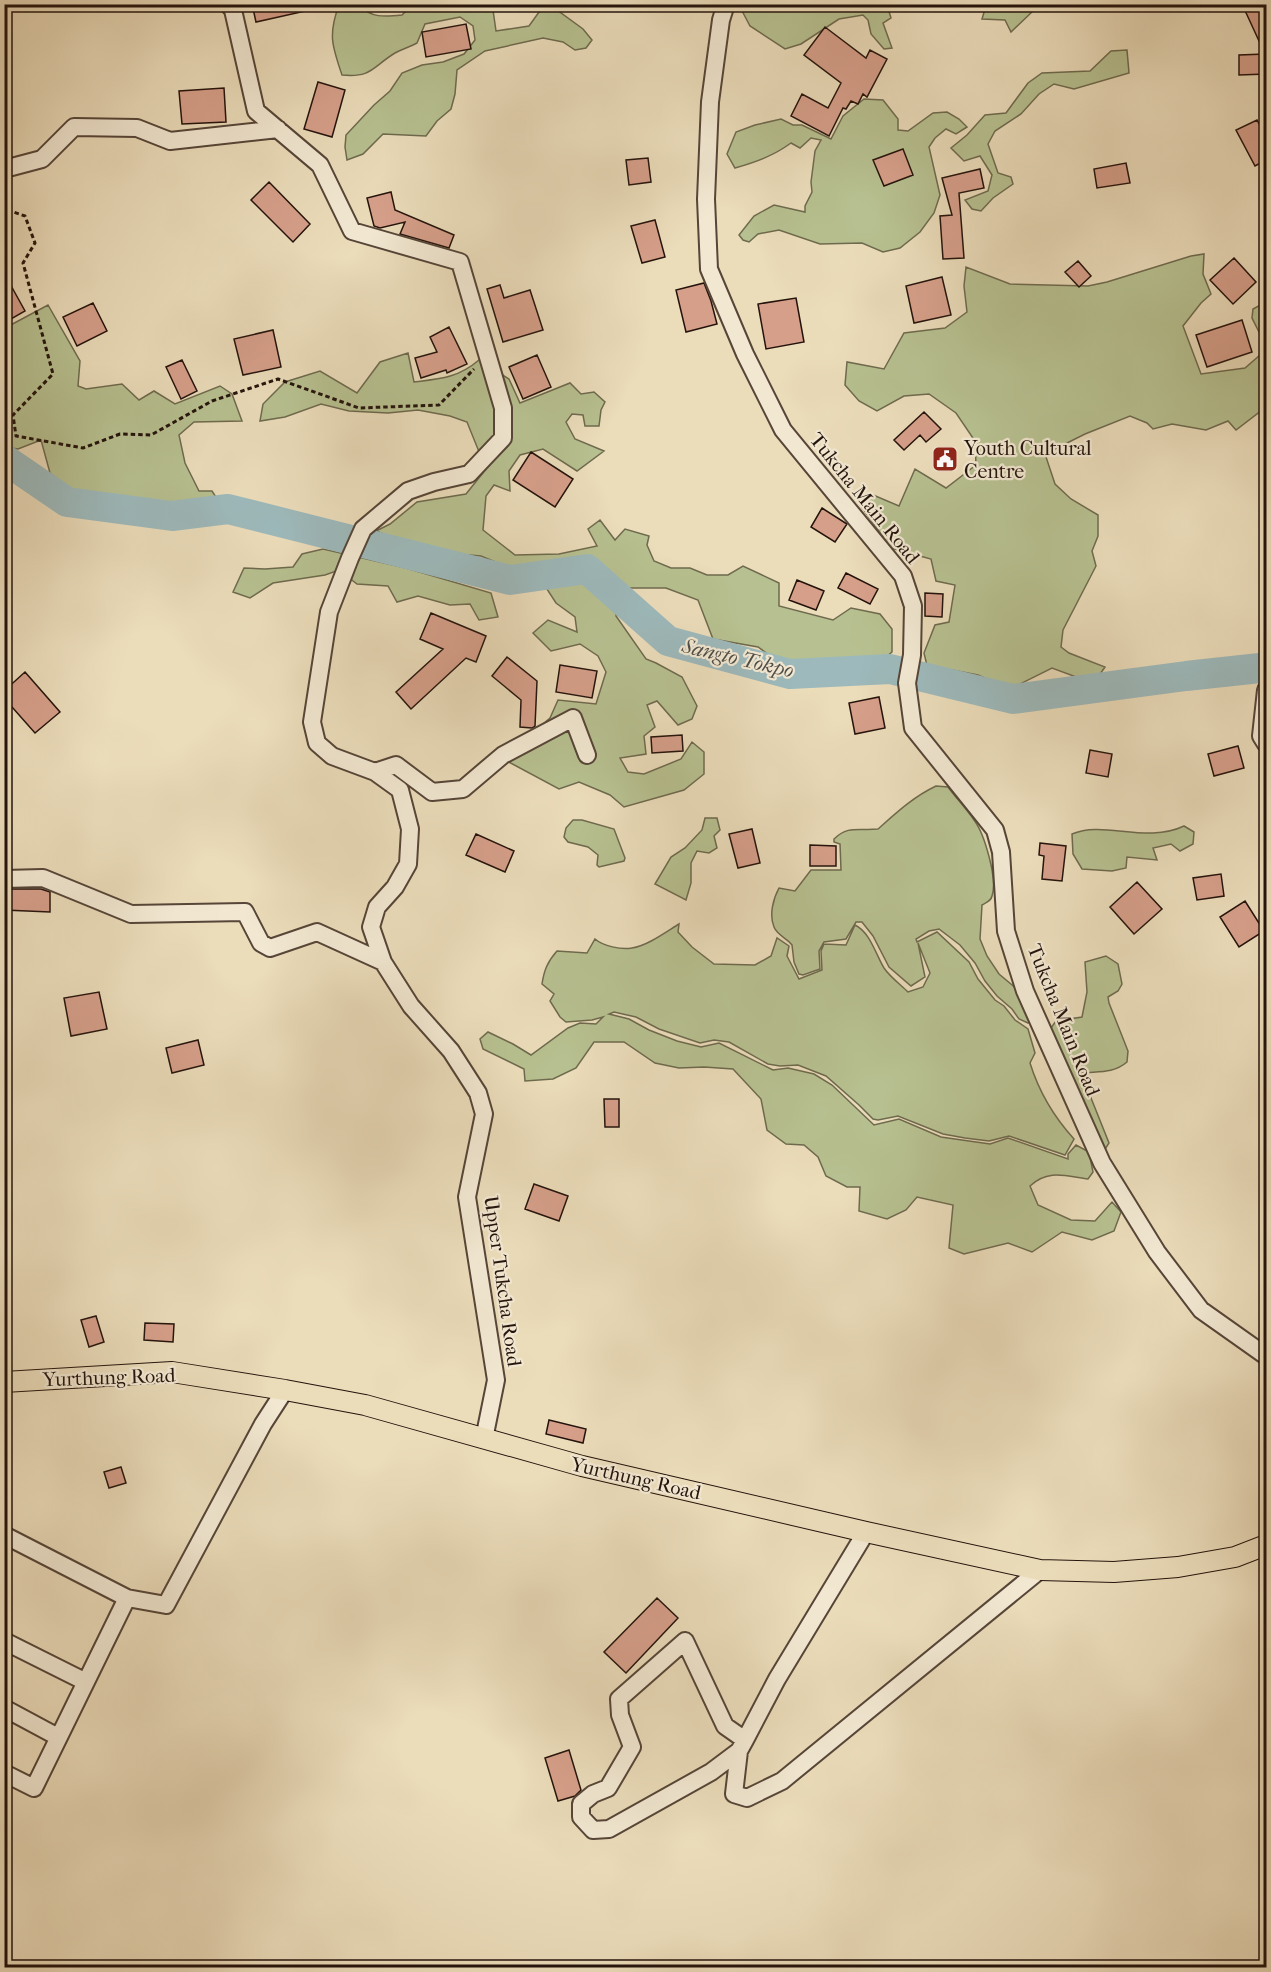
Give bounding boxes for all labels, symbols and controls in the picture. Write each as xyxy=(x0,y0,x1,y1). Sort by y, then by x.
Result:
street label: Tukcha Main Road xyxy=(805,428,925,569)
place label: Youth Cultural Centre xyxy=(963,437,1092,483)
public building icon: Youth Cultural Centre xyxy=(930,444,960,474)
water label: Sangto Tokpo xyxy=(679,633,796,683)
street label: Tukcha Main Road xyxy=(1023,941,1105,1101)
street label: Upper Tukcha Road xyxy=(479,1194,526,1369)
street label: Yurthung Road xyxy=(41,1364,177,1391)
street label: Yurthung Road xyxy=(568,1452,704,1505)

